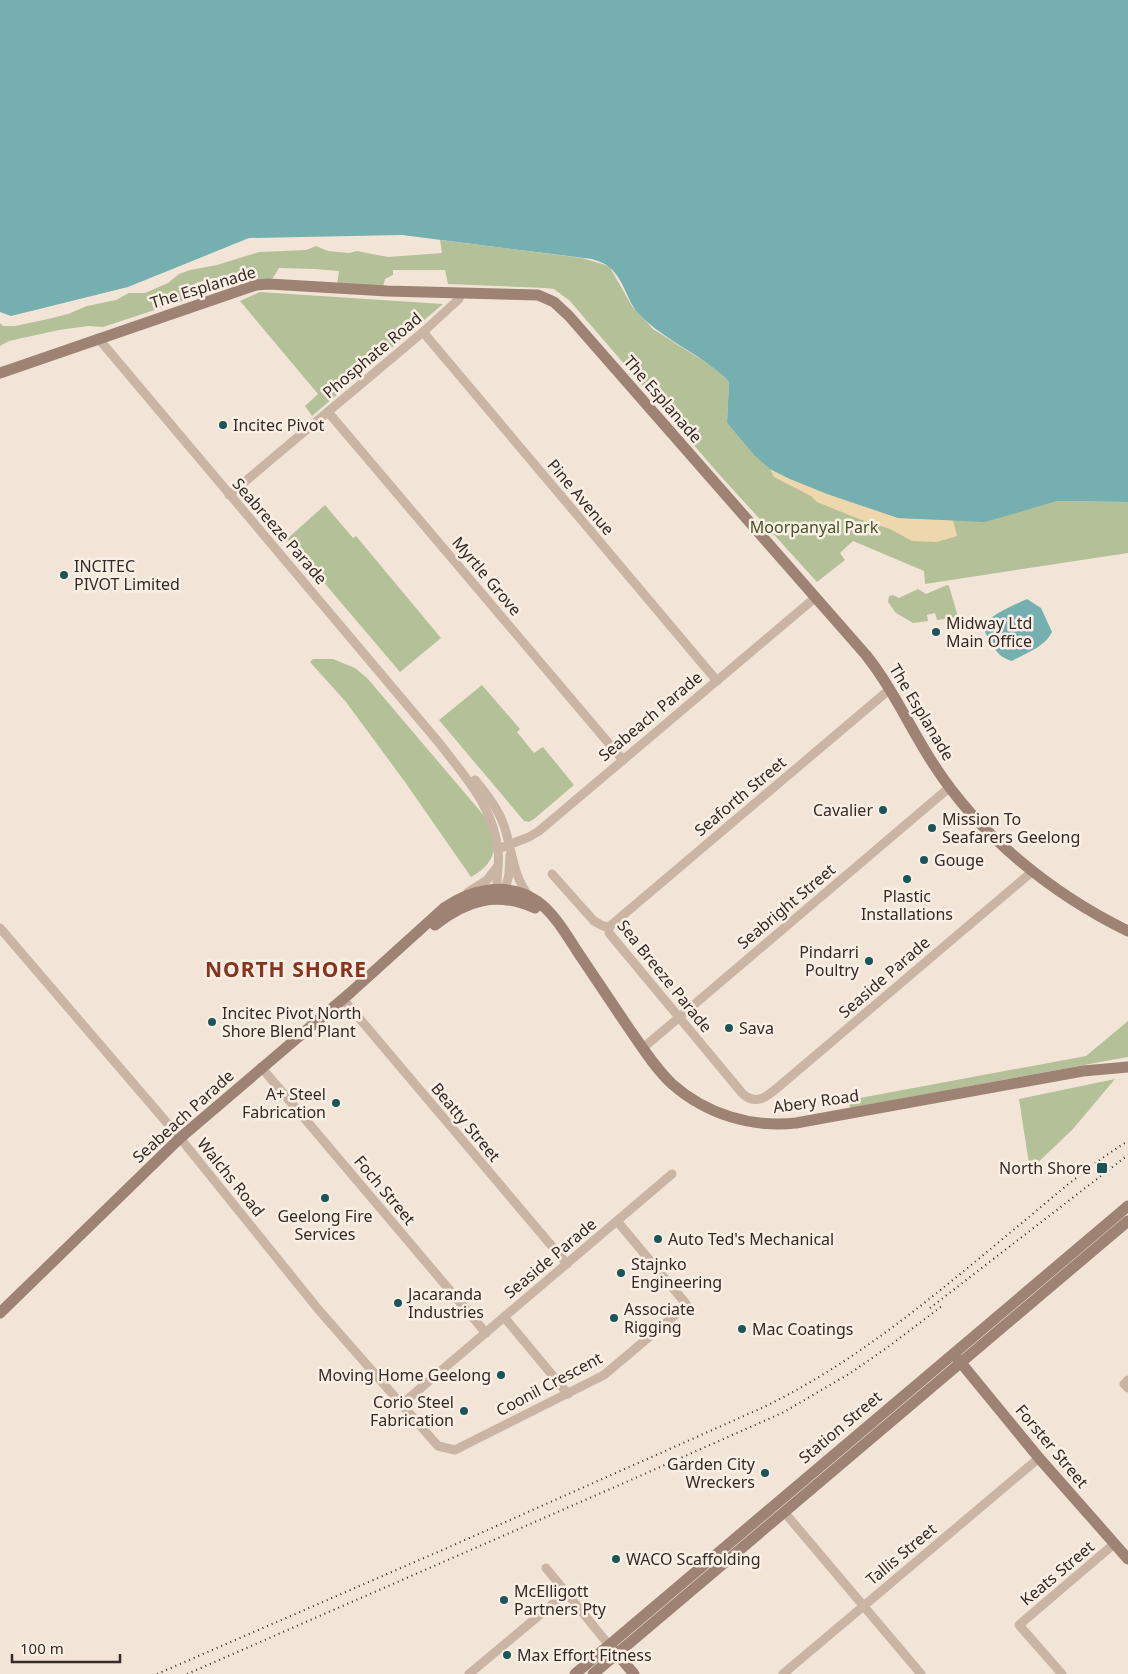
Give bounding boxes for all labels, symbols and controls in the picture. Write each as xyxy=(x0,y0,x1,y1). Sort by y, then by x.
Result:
street label: The Esplanade xyxy=(148,261,258,313)
street label: Phosphate Road xyxy=(318,307,426,403)
street label: The Esplanade xyxy=(619,351,707,447)
place label: Incitec Pivot xyxy=(233,414,324,436)
marker: Incitec Pivot xyxy=(217,419,229,431)
street label: Pine Avenue xyxy=(543,454,619,540)
street label: Seabreeze Parade xyxy=(228,473,332,589)
park label: Moorpanyal Park xyxy=(750,516,879,538)
street label: Myrtle Grove xyxy=(447,532,527,620)
place label: INCITEC PIVOT Limited xyxy=(74,555,180,595)
marker: INCITEC PIVOT Limited xyxy=(58,569,70,581)
place label: Midway Ltd Main Office xyxy=(946,612,1032,652)
marker: Midway Ltd Main Office xyxy=(930,626,942,638)
street label: The Esplanade xyxy=(884,660,960,764)
street label: Seabeach Parade xyxy=(593,666,707,766)
street label: Seaforth Street xyxy=(690,751,791,841)
place label: Cavalier xyxy=(813,799,873,821)
marker: Cavalier xyxy=(877,804,889,816)
place label: Mission To Seafarers Geelong xyxy=(942,808,1080,848)
marker: Mission To Seafarers Geelong xyxy=(926,822,938,834)
place label: Gouge xyxy=(934,849,984,871)
marker: Gouge xyxy=(918,854,930,866)
street label: Seabright Street xyxy=(732,858,840,954)
marker: Plastic Installations xyxy=(901,873,913,885)
place label: Plastic Installations xyxy=(861,885,953,925)
street label: Sea Breeze Parade xyxy=(613,915,717,1037)
street label: Seaside Parade xyxy=(834,931,934,1023)
place label: Pindarri Poultry xyxy=(799,941,860,981)
district label: NORTH SHORE xyxy=(205,955,367,983)
marker: Pindarri Poultry xyxy=(863,955,875,967)
place label: Incitec Pivot North Shore Blend Plant xyxy=(222,1002,361,1042)
marker: Incitec Pivot North Shore Blend Plant xyxy=(206,1016,218,1028)
place label: Sava xyxy=(739,1017,774,1039)
marker: Sava xyxy=(723,1022,735,1034)
street label: Seabeach Parade xyxy=(128,1065,238,1167)
street label: Beatty Street xyxy=(426,1078,506,1166)
place label: A+ Steel Fabrication xyxy=(242,1083,326,1123)
street label: Abery Road xyxy=(772,1084,860,1118)
marker: A+ Steel Fabrication xyxy=(330,1097,342,1109)
street label: Walchs Road xyxy=(192,1133,270,1221)
street label: Foch Street xyxy=(349,1151,421,1230)
place label: North Shore xyxy=(999,1157,1091,1179)
marker: North Shore xyxy=(1095,1161,1109,1175)
marker: Geelong Fire Services xyxy=(319,1192,331,1204)
place label: Geelong Fire Services xyxy=(277,1205,373,1245)
street label: Seaside Parade xyxy=(499,1213,601,1303)
place label: Auto Ted's Mechanical xyxy=(668,1228,834,1250)
marker: Auto Ted's Mechanical xyxy=(652,1233,664,1245)
place label: Stajnko Engineering xyxy=(631,1253,722,1293)
marker: Stajnko Engineering xyxy=(615,1267,627,1279)
place label: Jacaranda Industries xyxy=(406,1283,484,1323)
marker: Jacaranda Industries xyxy=(392,1297,404,1309)
place label: Associate Rigging xyxy=(624,1298,695,1338)
marker: Associate Rigging xyxy=(608,1312,620,1324)
place label: Mac Coatings xyxy=(752,1318,853,1340)
marker: Mac Coatings xyxy=(736,1323,748,1335)
street label: Coonil Crescent xyxy=(492,1347,606,1421)
place label: Moving Home Geelong xyxy=(318,1364,491,1386)
marker: Moving Home Geelong xyxy=(495,1369,507,1381)
street label: Station Street xyxy=(794,1386,886,1468)
place label: Corio Steel Fabrication xyxy=(370,1391,454,1431)
street label: Forster Street xyxy=(1011,1400,1094,1492)
marker: Corio Steel Fabrication xyxy=(458,1405,470,1417)
place label: Garden City Wreckers xyxy=(667,1453,756,1493)
marker: Garden City Wreckers xyxy=(759,1467,771,1479)
street label: Tallis Street xyxy=(861,1518,941,1590)
street label: Keats Street xyxy=(1015,1535,1099,1610)
place label: WACO Scaffolding xyxy=(626,1548,761,1570)
marker: WACO Scaffolding xyxy=(610,1553,622,1565)
place label: McElligott Partners Pty xyxy=(514,1580,607,1620)
marker: McElligott Partners Pty xyxy=(498,1594,510,1606)
scale bar xyxy=(12,1632,120,1664)
text: 100 m xyxy=(20,1638,64,1658)
place label: Max Effort Fitness xyxy=(517,1644,652,1666)
marker: Max Effort Fitness xyxy=(501,1649,513,1661)

